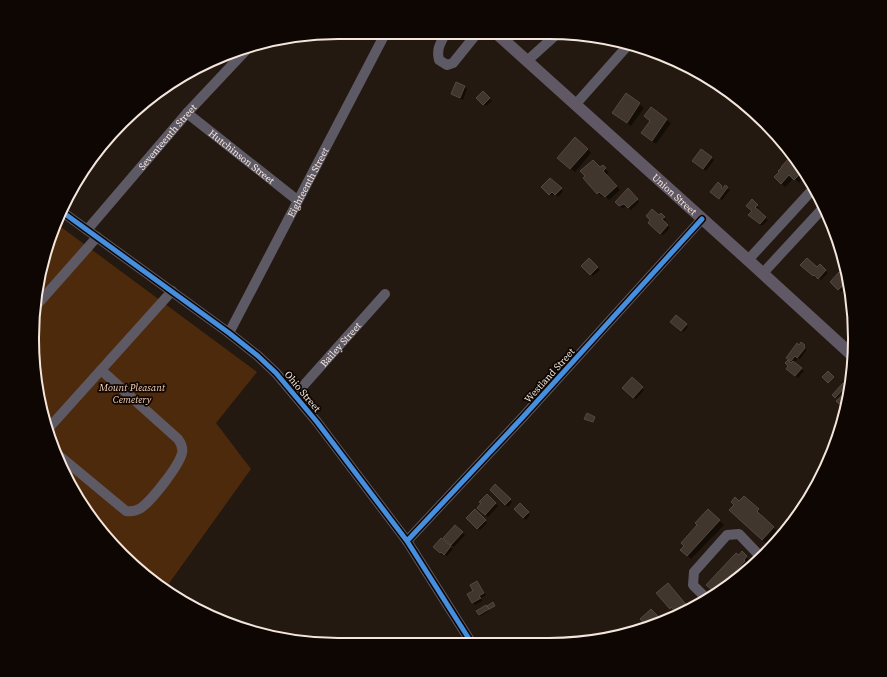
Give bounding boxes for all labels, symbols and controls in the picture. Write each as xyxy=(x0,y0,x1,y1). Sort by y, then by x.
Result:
street label: Seventeenth Street xyxy=(135,101,200,173)
street label: Hutchinson Street xyxy=(206,127,278,187)
street label: Eighteenth Street xyxy=(284,145,332,220)
street label: Union Street xyxy=(649,171,700,218)
street label: Bailey Street xyxy=(317,319,364,370)
street label: Westland Street xyxy=(521,345,578,405)
street label: Ohio Street xyxy=(282,368,324,415)
park label: Mount Pleasant Cemetery xyxy=(98,381,166,406)

